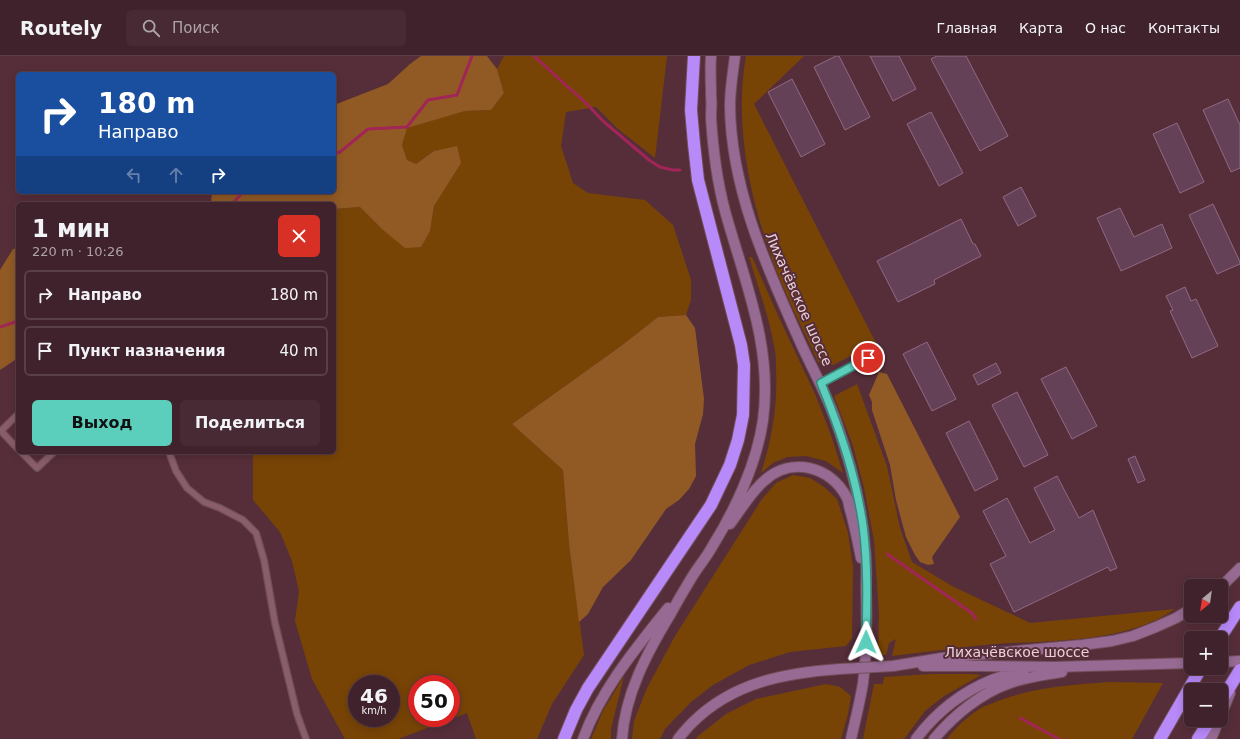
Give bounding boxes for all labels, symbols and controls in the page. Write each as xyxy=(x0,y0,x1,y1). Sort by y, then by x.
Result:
search box xyxy=(126,10,406,46)
text: Routely xyxy=(20,17,102,39)
icon: search xyxy=(140,17,162,39)
text: Поиск xyxy=(172,19,220,37)
text: Главная xyxy=(936,20,997,36)
text: Карта xyxy=(1019,20,1063,36)
text: О нас xyxy=(1085,20,1126,36)
text: Контакты xyxy=(1148,20,1220,36)
text: 180 m xyxy=(98,87,195,120)
icon: right xyxy=(32,88,84,140)
text: Направо xyxy=(98,121,178,142)
icon: left xyxy=(123,164,145,186)
icon: ahead xyxy=(165,164,187,186)
icon: right xyxy=(207,164,229,186)
text: 1 мин xyxy=(32,215,110,243)
button: close xyxy=(278,215,320,257)
street label: Лихачёвское шоссе xyxy=(762,230,836,368)
text: 220 m · 10:26 xyxy=(32,244,123,259)
icon: right xyxy=(34,284,56,306)
text: Направо xyxy=(68,286,142,304)
text: 180 m xyxy=(270,286,318,304)
icon: arrive xyxy=(34,340,56,362)
pin xyxy=(851,341,885,375)
text: Пункт назначения xyxy=(68,342,225,360)
text: 40 m xyxy=(280,342,318,360)
icon: arrive xyxy=(857,347,879,369)
button: Выход xyxy=(32,400,172,446)
button: Поделиться xyxy=(180,400,320,446)
north arrow xyxy=(1184,579,1228,623)
map controls xyxy=(1184,579,1228,727)
position arrow xyxy=(845,621,887,663)
button: + xyxy=(1184,631,1228,675)
street label: Лихачёвское шоссе xyxy=(945,644,1089,660)
speed limit sign: 50 xyxy=(408,675,460,727)
button: − xyxy=(1184,683,1228,727)
text: 46 xyxy=(360,684,388,708)
text: km/h xyxy=(361,705,387,716)

